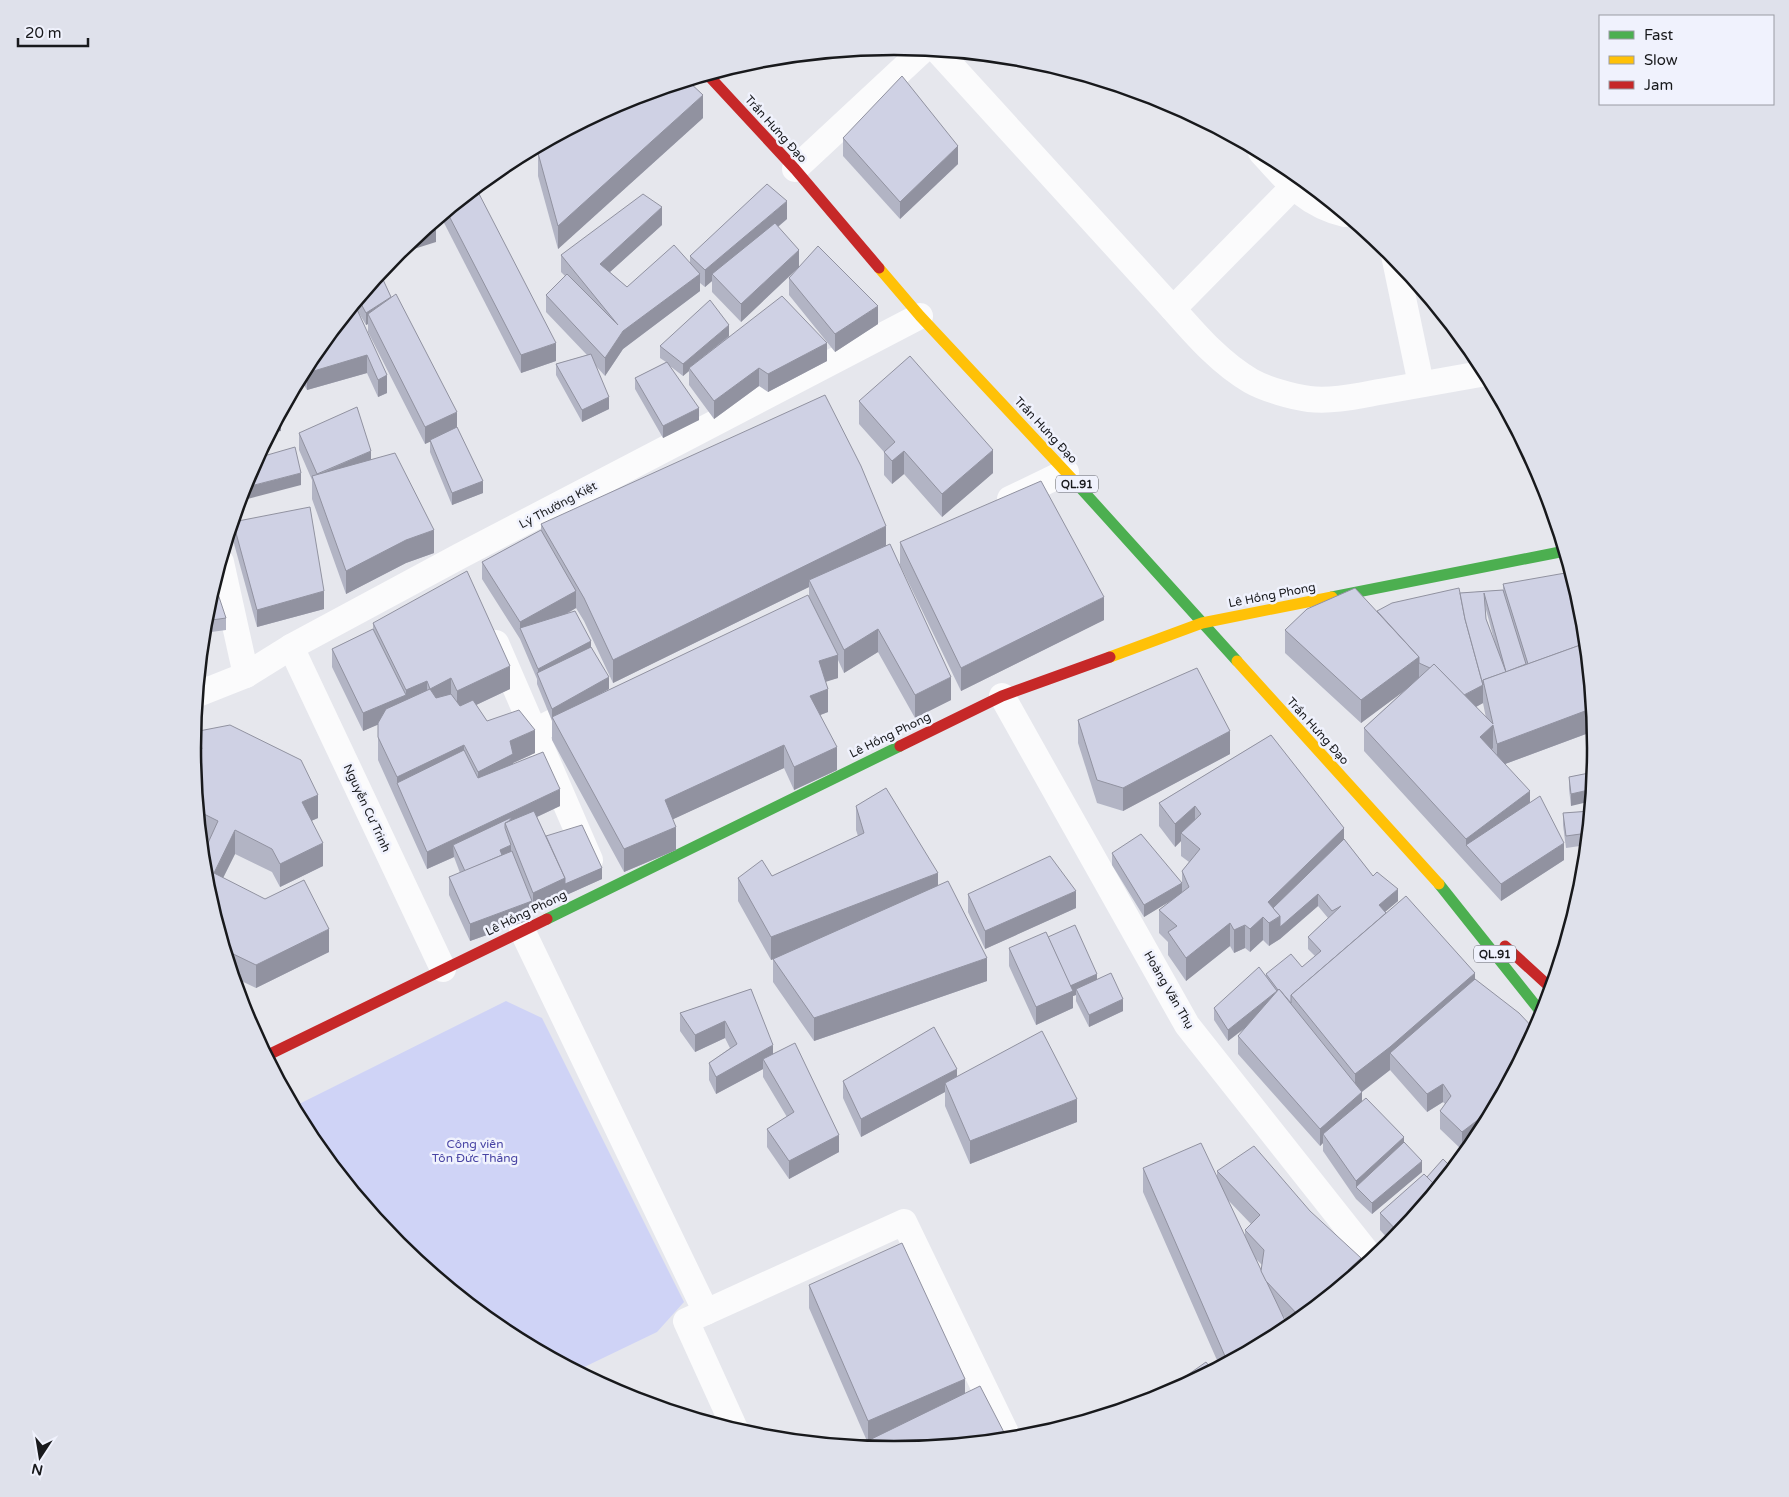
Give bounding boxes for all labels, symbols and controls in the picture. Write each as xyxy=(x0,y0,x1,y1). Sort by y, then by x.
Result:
scale bar xyxy=(18,15,88,47)
legend xyxy=(1599,15,1774,105)
text: 20 m xyxy=(25,24,62,42)
text: Fast xyxy=(1644,26,1674,44)
text: Slow xyxy=(1644,51,1678,69)
text: Jam xyxy=(1644,76,1673,94)
street label: Trần Hưng Đạo xyxy=(742,92,810,166)
street label: Trần Hưng Đạo xyxy=(1012,394,1080,466)
road number: QL.91 xyxy=(1056,476,1098,492)
street label: Lý Thường Kiệt xyxy=(517,478,600,531)
street label: Lê Hồng Phong xyxy=(1227,580,1317,610)
street label: Trần Hưng Đạo xyxy=(1284,694,1352,768)
street label: Lê Hồng Phong xyxy=(847,709,933,761)
street label: Nguyễn Cư Trinh xyxy=(340,762,394,854)
street label: Lê Hồng Phong xyxy=(483,887,569,939)
road number: QL.91 xyxy=(1474,946,1516,962)
street label: Hoàng Văn Thụ xyxy=(1141,949,1197,1031)
park label: Công viên Tôn Đức Thắng xyxy=(432,1137,518,1165)
north arrow xyxy=(15,1432,65,1482)
text: N xyxy=(30,1460,45,1479)

